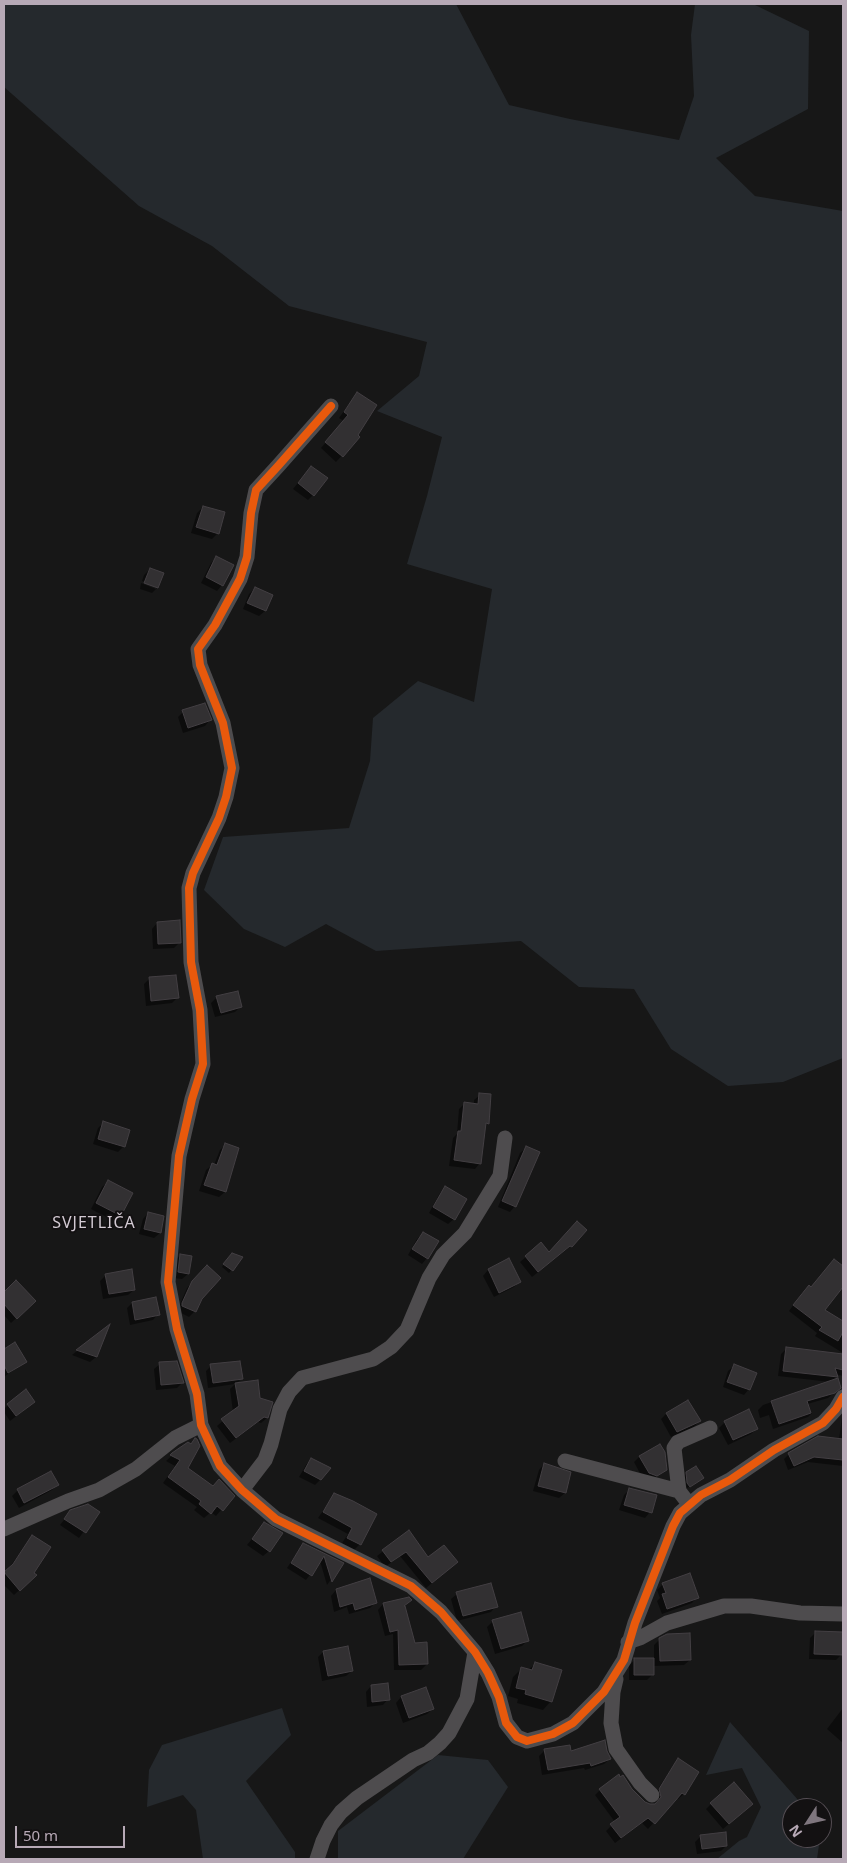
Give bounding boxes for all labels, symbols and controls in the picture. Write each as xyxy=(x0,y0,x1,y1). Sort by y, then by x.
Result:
district label: SVJETLIČA xyxy=(51,1213,137,1233)
north arrow xyxy=(782,1798,832,1848)
scale bar xyxy=(18,1816,128,1848)
text: N xyxy=(784,1821,806,1841)
text: 50 m xyxy=(23,1825,58,1845)

